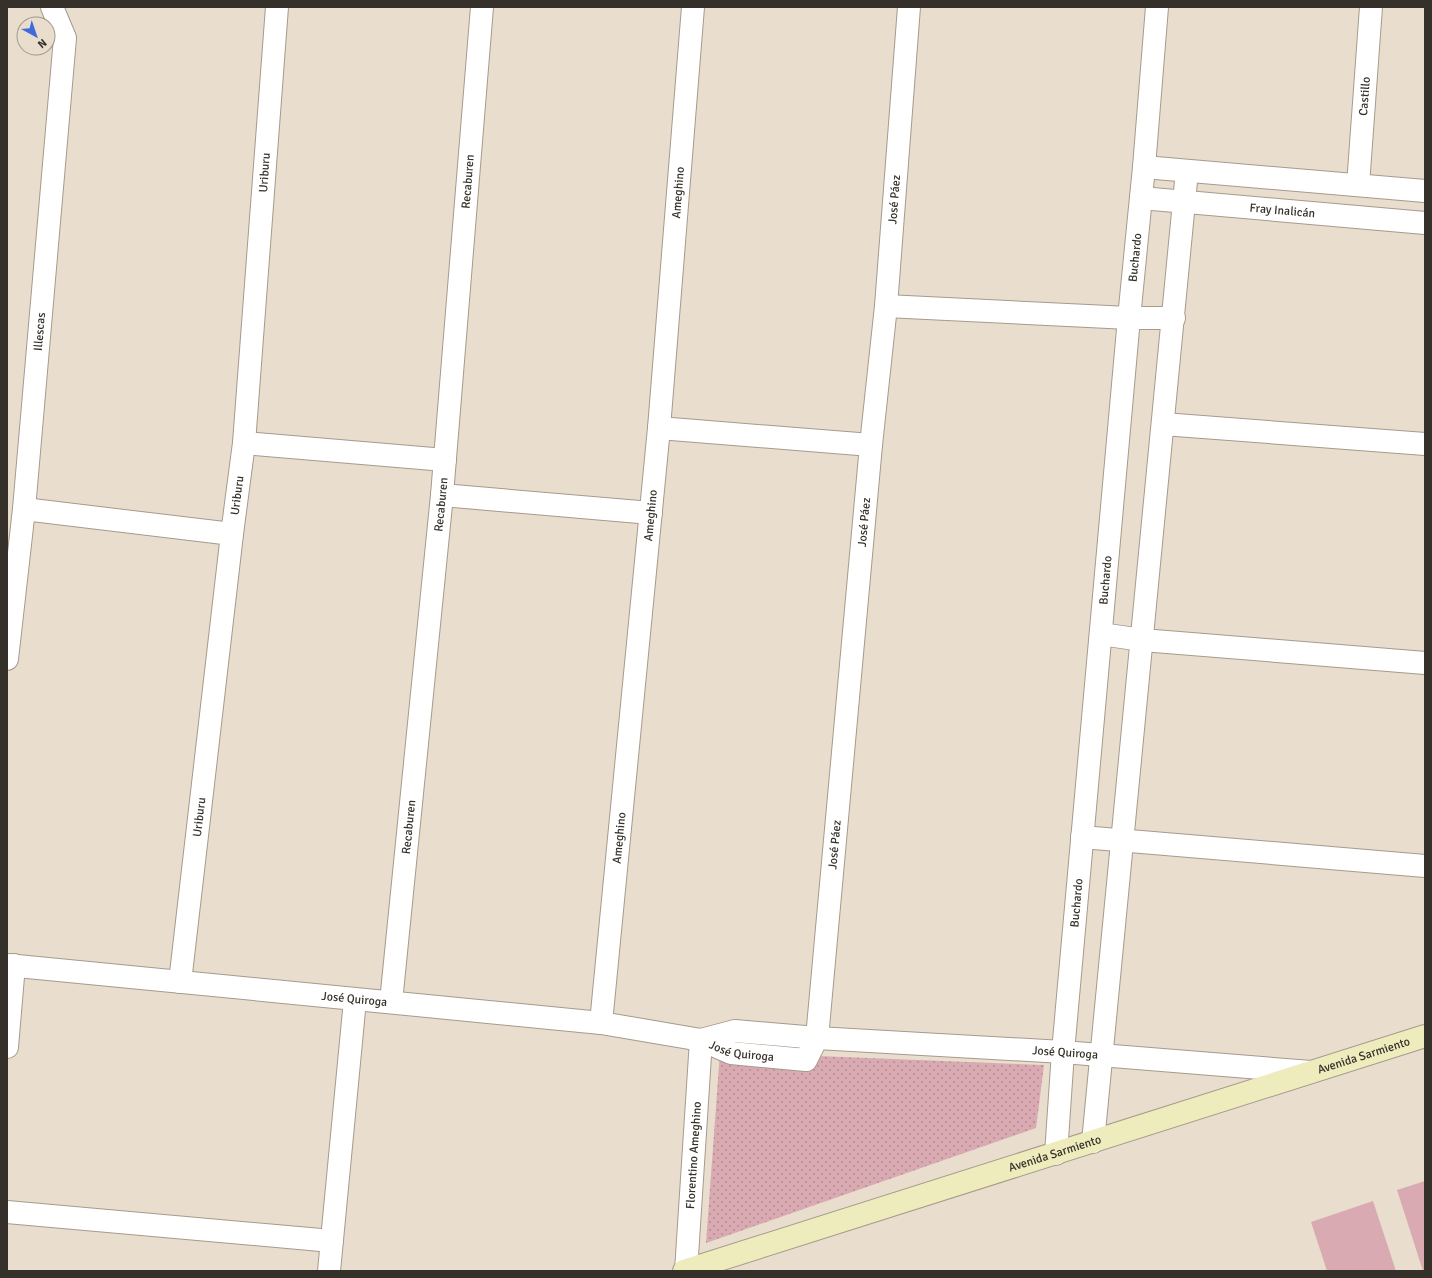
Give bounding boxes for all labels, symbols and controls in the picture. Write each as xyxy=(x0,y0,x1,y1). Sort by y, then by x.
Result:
north arrow xyxy=(16,16,56,56)
text: N xyxy=(35,36,49,51)
street label: Castillo xyxy=(1356,76,1374,116)
street label: Uriburu xyxy=(256,152,274,193)
street label: Recaburen xyxy=(458,154,478,209)
street label: Ameghino xyxy=(669,166,688,219)
street label: José Páez xyxy=(885,174,904,225)
street label: Fray Inalicán xyxy=(1249,201,1316,221)
street label: Buchardo xyxy=(1126,232,1145,283)
street label: Illescas xyxy=(31,312,49,352)
street label: Uriburu xyxy=(228,475,248,516)
street label: Recaburen xyxy=(431,477,451,532)
street label: Ameghino xyxy=(641,489,661,542)
street label: José Páez xyxy=(855,497,874,548)
street label: Buchardo xyxy=(1096,555,1116,605)
street label: Uriburu xyxy=(190,797,209,838)
street label: Recaburen xyxy=(399,799,419,855)
street label: Ameghino xyxy=(610,811,630,864)
street label: José Páez xyxy=(825,820,845,870)
street label: Buchardo xyxy=(1067,878,1087,928)
street label: José Quiroga xyxy=(321,989,388,1010)
street label: Avenida Sarmiento xyxy=(1316,1034,1412,1078)
street label: José Quiroga xyxy=(707,1037,775,1065)
street label: José Quiroga xyxy=(1032,1043,1099,1063)
street label: Florentino Ameghino xyxy=(683,1101,705,1209)
street label: Avenida Sarmiento xyxy=(1007,1132,1103,1176)

